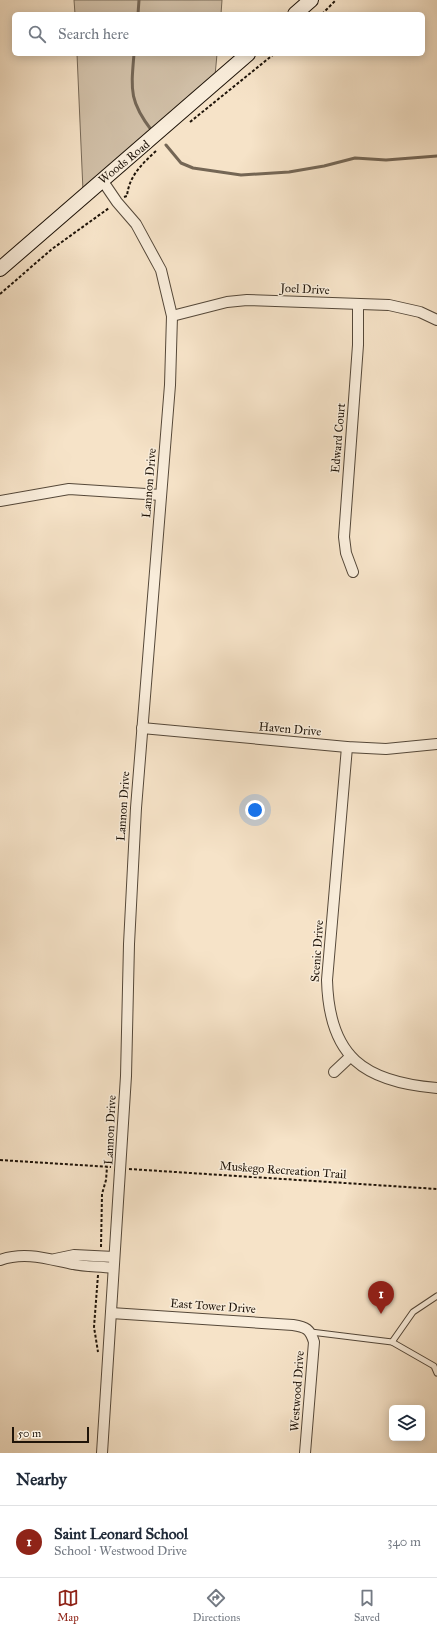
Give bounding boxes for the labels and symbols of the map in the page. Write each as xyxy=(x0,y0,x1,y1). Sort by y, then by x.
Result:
street label: Woods Road xyxy=(96,137,152,187)
street label: Joel Drive xyxy=(278,281,330,298)
street label: Edward Court xyxy=(328,402,348,473)
street label: Lannon Drive xyxy=(139,448,159,518)
street label: Haven Drive xyxy=(258,719,322,739)
street label: Lannon Drive xyxy=(114,771,132,841)
your location xyxy=(245,800,265,820)
street label: Scenic Drive xyxy=(308,920,326,982)
street label: Lannon Drive xyxy=(101,1095,119,1165)
street label: Muskego Recreation Trail xyxy=(219,1159,348,1182)
pin: 1 xyxy=(368,1281,394,1314)
street label: East Tower Drive xyxy=(170,1296,256,1316)
street label: Westwood Drive xyxy=(287,1350,307,1432)
scale bar xyxy=(12,1425,89,1444)

